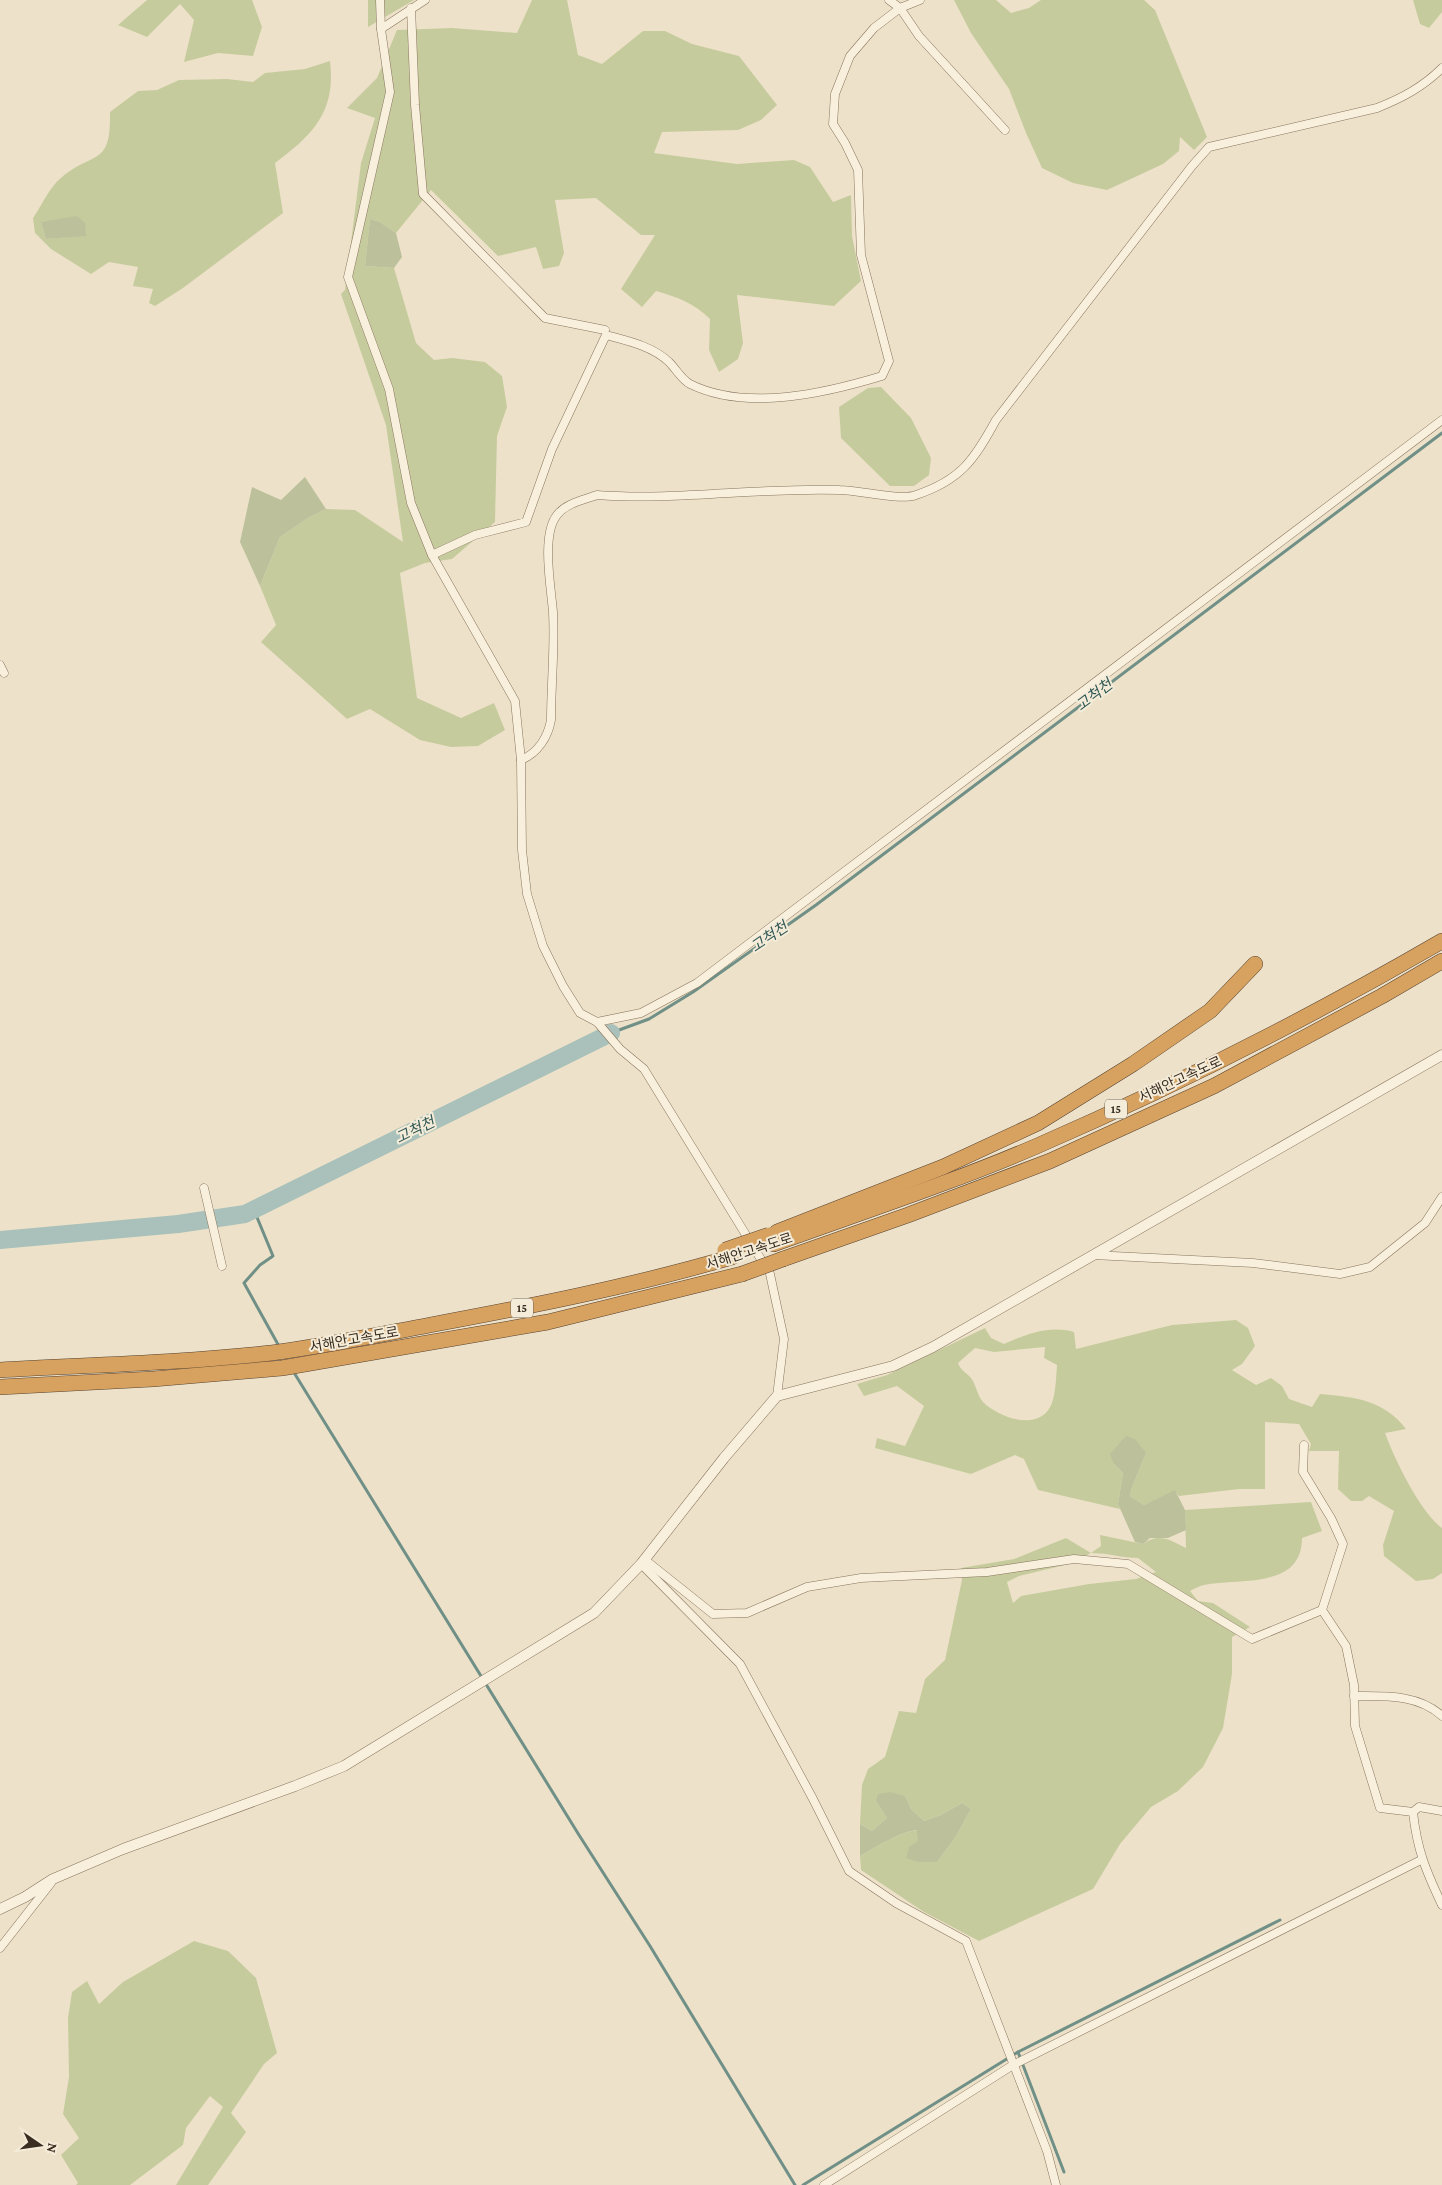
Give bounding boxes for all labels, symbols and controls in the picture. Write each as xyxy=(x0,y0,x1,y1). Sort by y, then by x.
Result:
water label: 고척천 xyxy=(1073,675,1117,714)
water label: 고척천 xyxy=(747,918,792,955)
street label: 서해안고속도로 xyxy=(1136,1053,1224,1105)
road number: 15 xyxy=(1105,1100,1127,1118)
water label: 고척천 xyxy=(393,1113,439,1146)
street label: 서해안고속도로 xyxy=(704,1229,794,1273)
road number: 15 xyxy=(511,1299,533,1318)
street label: 서해안고속도로 xyxy=(308,1323,400,1355)
north arrow xyxy=(15,2120,65,2170)
text: N xyxy=(44,2141,62,2155)

